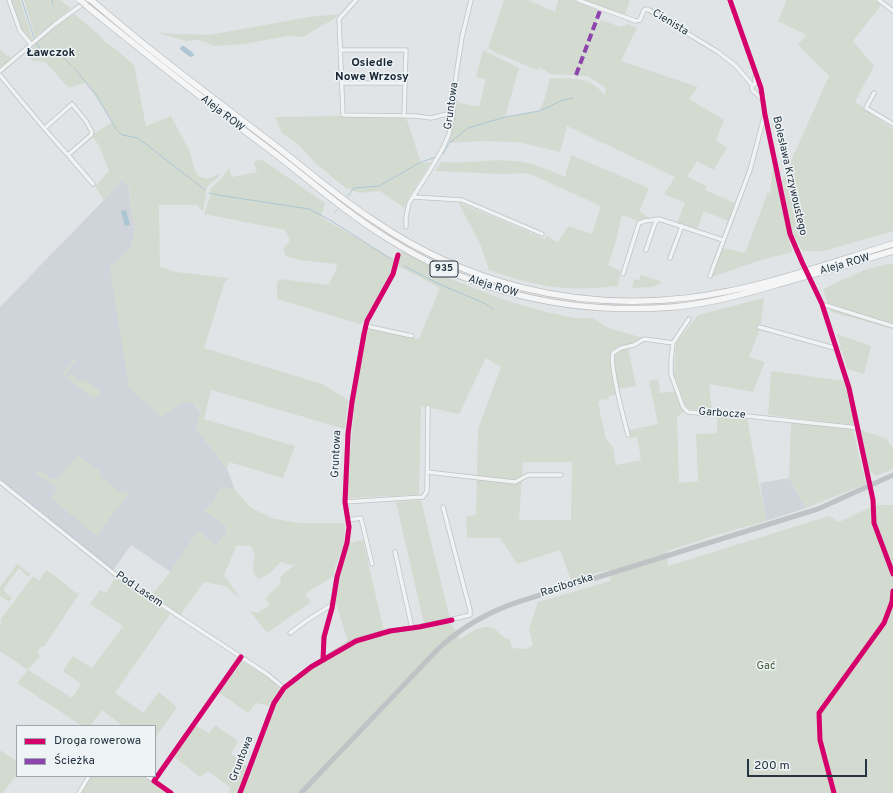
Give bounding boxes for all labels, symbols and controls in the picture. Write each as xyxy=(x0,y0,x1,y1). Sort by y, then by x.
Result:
street label: Cienista xyxy=(650,7,690,39)
district label: Ławczok xyxy=(27,47,75,61)
district label: Osiedle Nowe Wrzosy xyxy=(335,57,409,85)
street label: Gruntowa xyxy=(442,81,462,131)
street label: Aleja ROW xyxy=(198,93,246,135)
street label: Bolesława Krzywoustego xyxy=(769,115,809,237)
street label: Aleja ROW xyxy=(818,252,872,278)
road number: 935 xyxy=(430,261,458,277)
street label: Aleja ROW xyxy=(466,273,520,301)
street label: Garbocze xyxy=(698,406,746,422)
street label: Gruntowa xyxy=(329,430,345,478)
street label: Pod Lasem xyxy=(113,569,165,611)
street label: Raciborska xyxy=(539,571,595,601)
park label: Gać xyxy=(756,660,776,674)
legend xyxy=(16,725,156,777)
text: Droga rowerowa xyxy=(54,733,141,749)
street label: Gruntowa xyxy=(227,734,257,784)
scale bar xyxy=(749,751,869,777)
text: Ścieżka xyxy=(54,753,95,769)
text: 200 m xyxy=(754,758,790,774)

